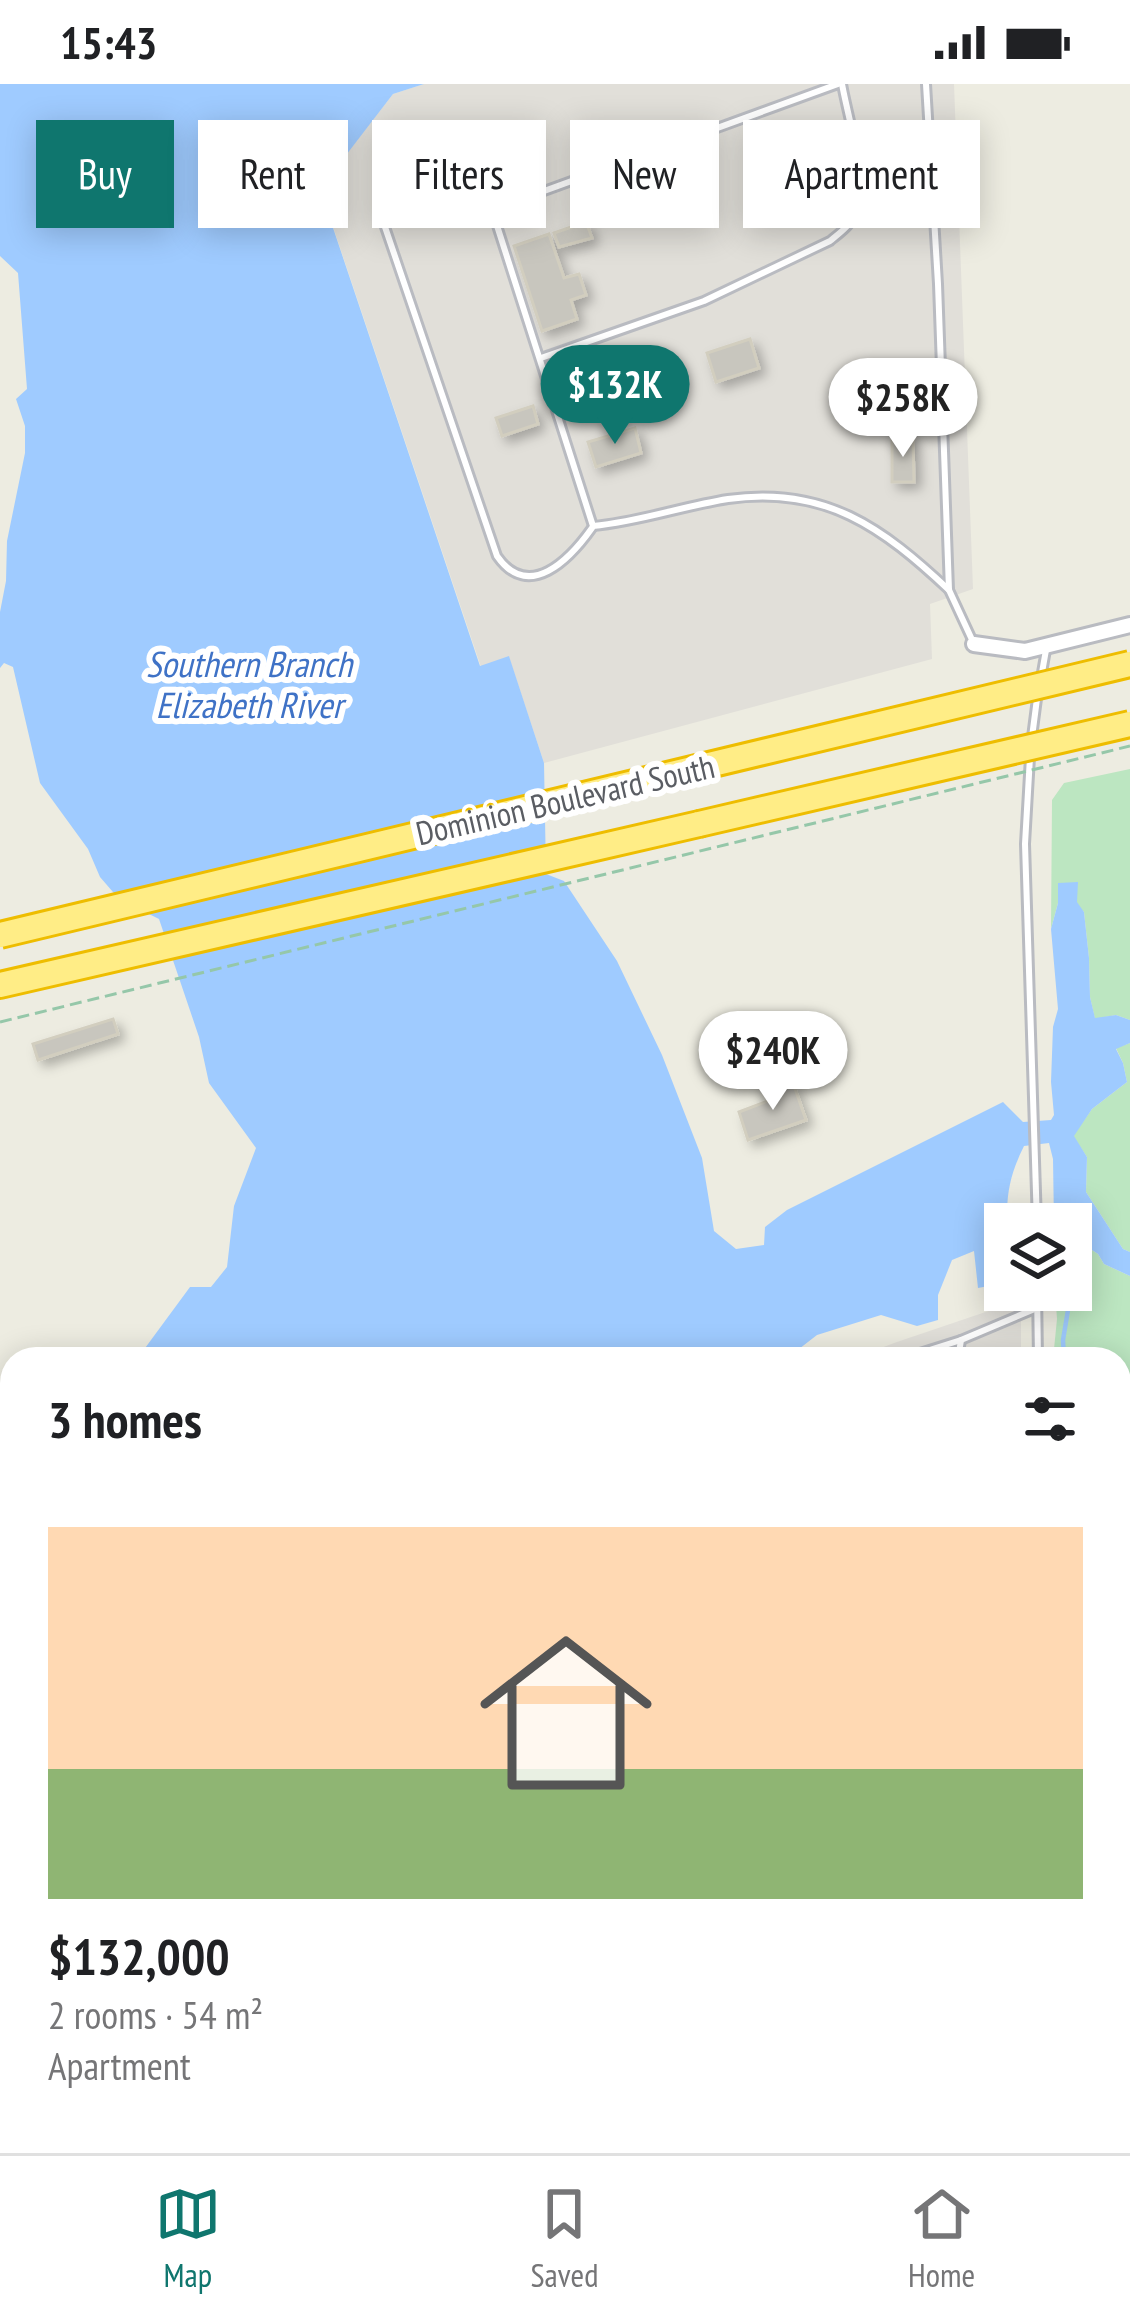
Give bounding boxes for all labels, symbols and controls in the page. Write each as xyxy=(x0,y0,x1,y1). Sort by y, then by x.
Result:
text: 15:43 xyxy=(60,13,157,71)
chip: Buy xyxy=(36,120,174,228)
chip: Rent xyxy=(198,120,348,228)
chip: Filters xyxy=(372,120,546,228)
chip: New xyxy=(570,120,719,228)
chip: Apartment xyxy=(743,120,980,228)
pin: $132K xyxy=(531,345,699,447)
text: $132K xyxy=(568,358,662,409)
pin: $258K xyxy=(819,358,987,460)
text: $258K xyxy=(856,371,950,422)
water label: Southern Branch Elizabeth River xyxy=(146,640,354,728)
street label: Dominion Boulevard South xyxy=(412,744,718,854)
pin: $240K xyxy=(689,1011,857,1113)
text: $240K xyxy=(726,1024,820,1075)
map controls xyxy=(984,1203,1092,1311)
button: layers xyxy=(984,1203,1092,1311)
text: 3 homes xyxy=(48,1386,202,1452)
icon: filters xyxy=(1017,1386,1083,1452)
icon: home xyxy=(458,1605,674,1821)
text: $132,000 xyxy=(48,1923,230,1989)
text: 2 rooms · 54 m² xyxy=(48,1989,263,2040)
text: Apartment xyxy=(48,2040,191,2091)
tab: Map xyxy=(155,2181,221,2296)
tab: Saved xyxy=(530,2181,598,2296)
tab: Home xyxy=(908,2181,975,2296)

